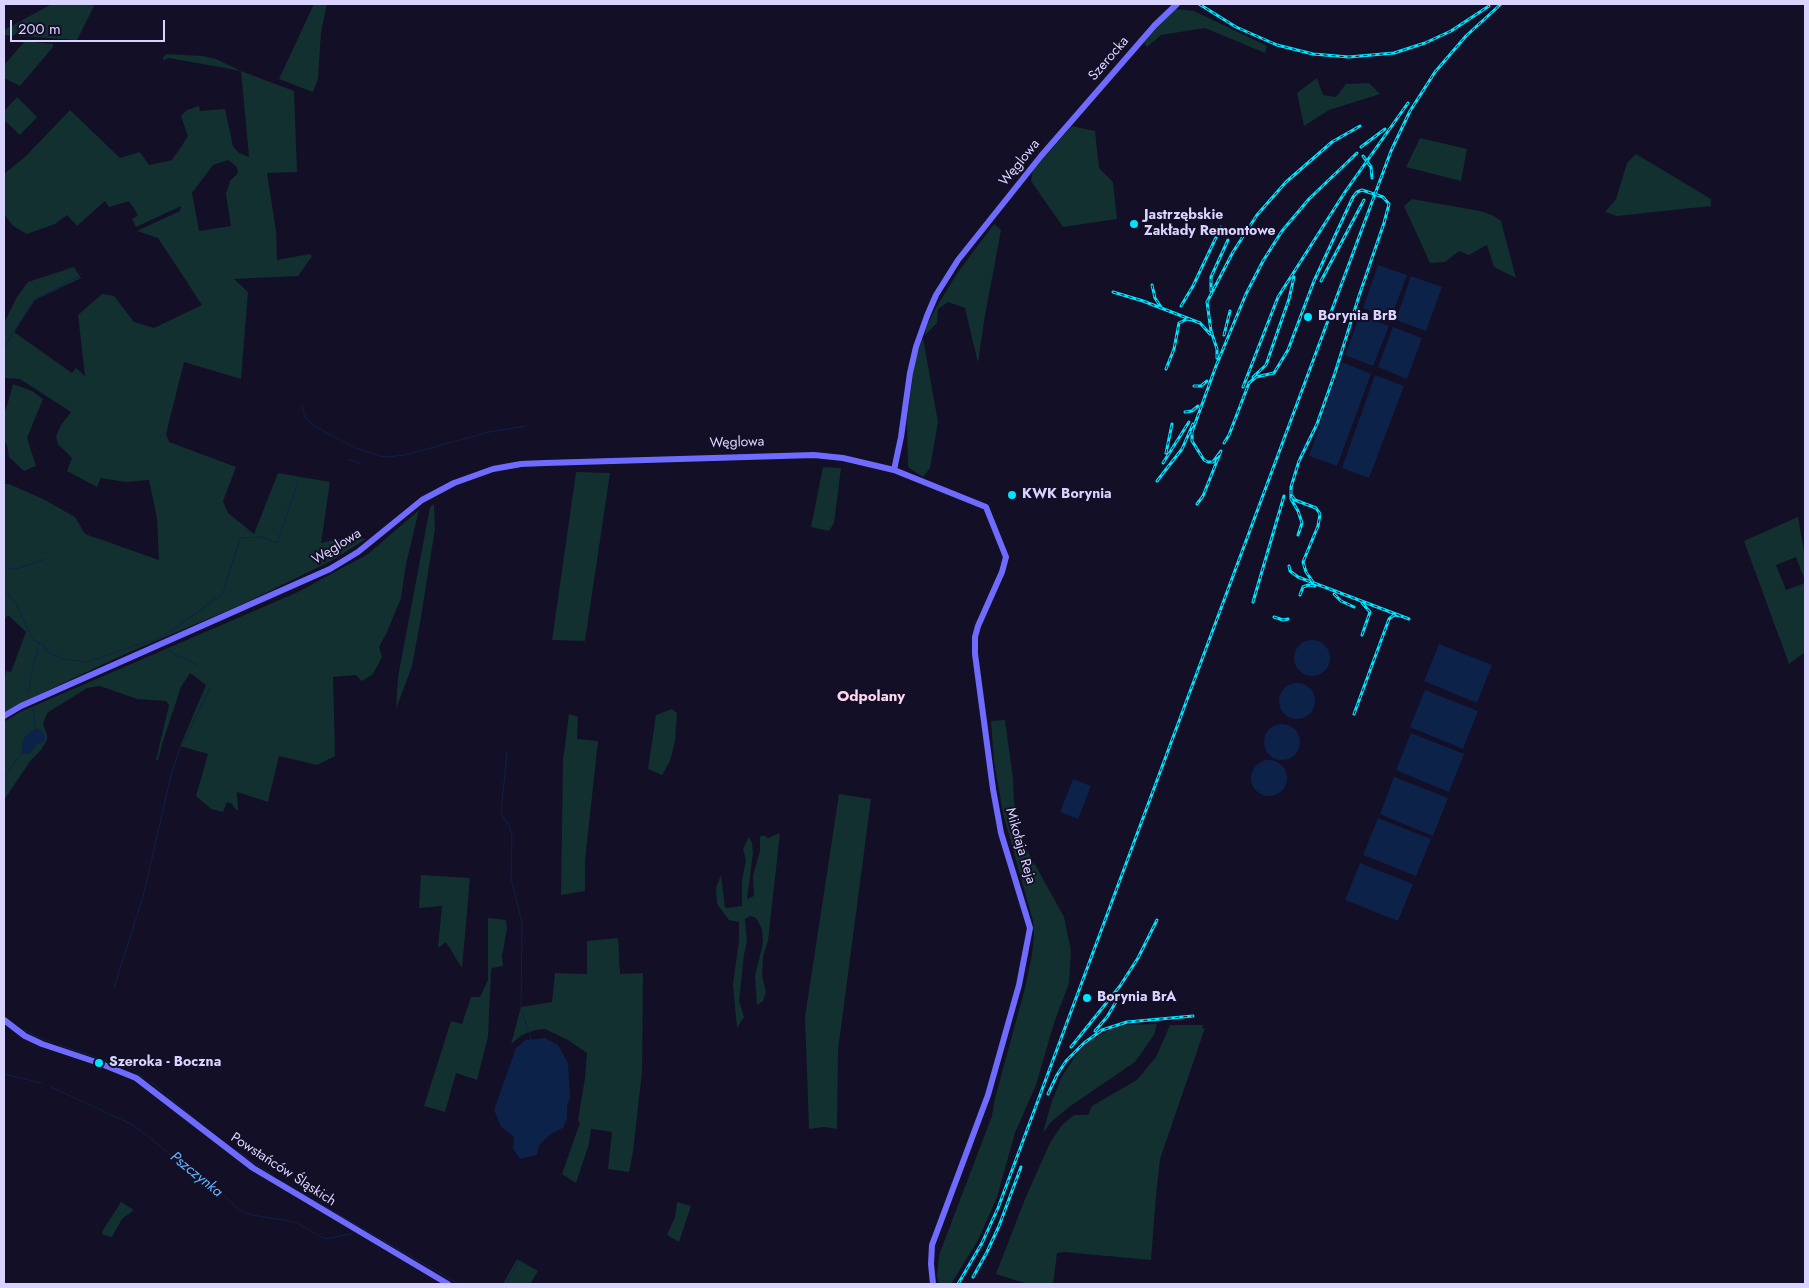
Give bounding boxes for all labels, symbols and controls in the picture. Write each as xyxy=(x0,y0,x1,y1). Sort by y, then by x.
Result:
scale bar xyxy=(12,10,168,42)
text: 200 m xyxy=(18,18,61,40)
street label: Szerocka xyxy=(1085,34,1133,84)
street label: Węglowa xyxy=(996,136,1044,190)
place label: Jastrzębskie Zakłady Remontowe xyxy=(1144,208,1276,240)
marker: Jastrzębskie Zakłady Remontowe xyxy=(1128,218,1140,230)
place label: Borynia BrB xyxy=(1318,309,1397,325)
marker: Borynia BrB xyxy=(1302,311,1314,323)
street label: Węglowa xyxy=(709,434,765,452)
place label: KWK Borynia xyxy=(1022,487,1112,503)
marker: KWK Borynia xyxy=(1006,489,1018,501)
street label: Węglowa xyxy=(309,525,365,569)
district label: Odpolany xyxy=(837,688,905,706)
street label: Mikołaja Reja xyxy=(1001,806,1039,886)
place label: Borynia BrA xyxy=(1097,990,1176,1006)
marker: Borynia BrA xyxy=(1081,992,1093,1004)
place label: Szeroka - Boczna xyxy=(109,1055,221,1071)
marker: Szeroka - Boczna xyxy=(93,1057,105,1069)
street label: Powstańców Śląskich xyxy=(227,1130,339,1210)
water label: Pszczynka xyxy=(166,1148,226,1202)

